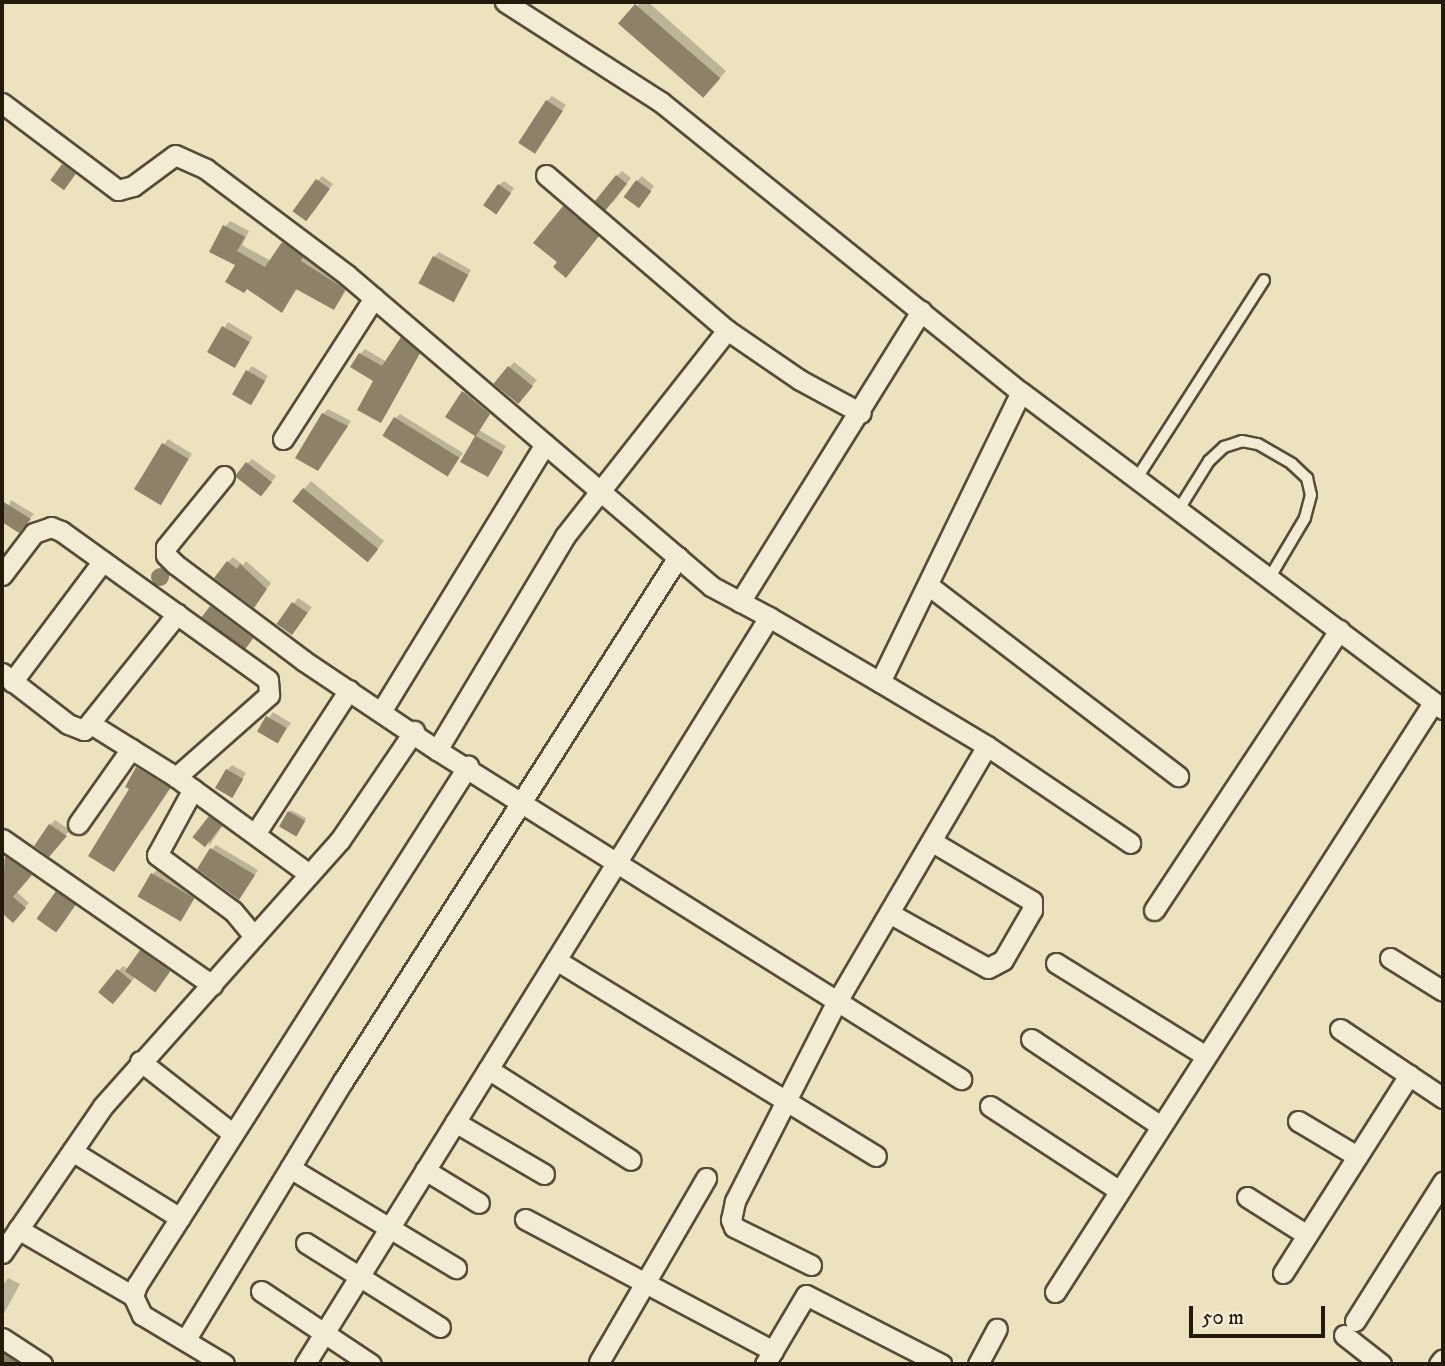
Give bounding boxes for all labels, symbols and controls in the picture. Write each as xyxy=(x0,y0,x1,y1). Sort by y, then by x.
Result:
scale bar xyxy=(1193,1292,1330,1336)
text: 50 m xyxy=(1202,1305,1244,1331)

